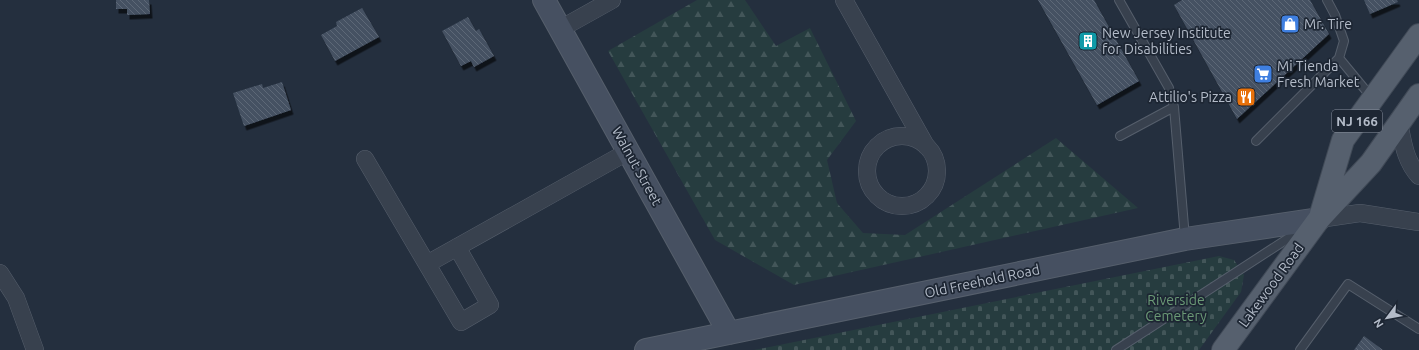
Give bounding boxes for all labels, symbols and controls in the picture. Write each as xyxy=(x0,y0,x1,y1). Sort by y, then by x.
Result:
shop icon: Mr. Tire xyxy=(1279,13,1301,35)
place label: Mr. Tire xyxy=(1304,16,1352,32)
place label: New Jersey Institute for Disabilities xyxy=(1102,25,1231,57)
building icon: New Jersey Institute for Disabilities xyxy=(1077,30,1099,52)
place label: Mi Tienda Fresh Market xyxy=(1277,58,1360,90)
supermarket icon: Mi Tienda Fresh Market xyxy=(1252,63,1274,85)
restaurant icon: Attilio's Pizza xyxy=(1235,86,1257,108)
place label: Attilio's Pizza xyxy=(1149,89,1232,105)
road number: NJ 166 xyxy=(1332,110,1382,132)
street label: Walnut Street xyxy=(609,124,665,208)
street label: Lakewood Road xyxy=(1235,240,1307,330)
street label: Old Freehold Road xyxy=(923,261,1041,301)
park label: Riverside Cemetery xyxy=(1145,292,1207,324)
north arrow xyxy=(1367,298,1407,338)
text: N xyxy=(1371,317,1386,330)

